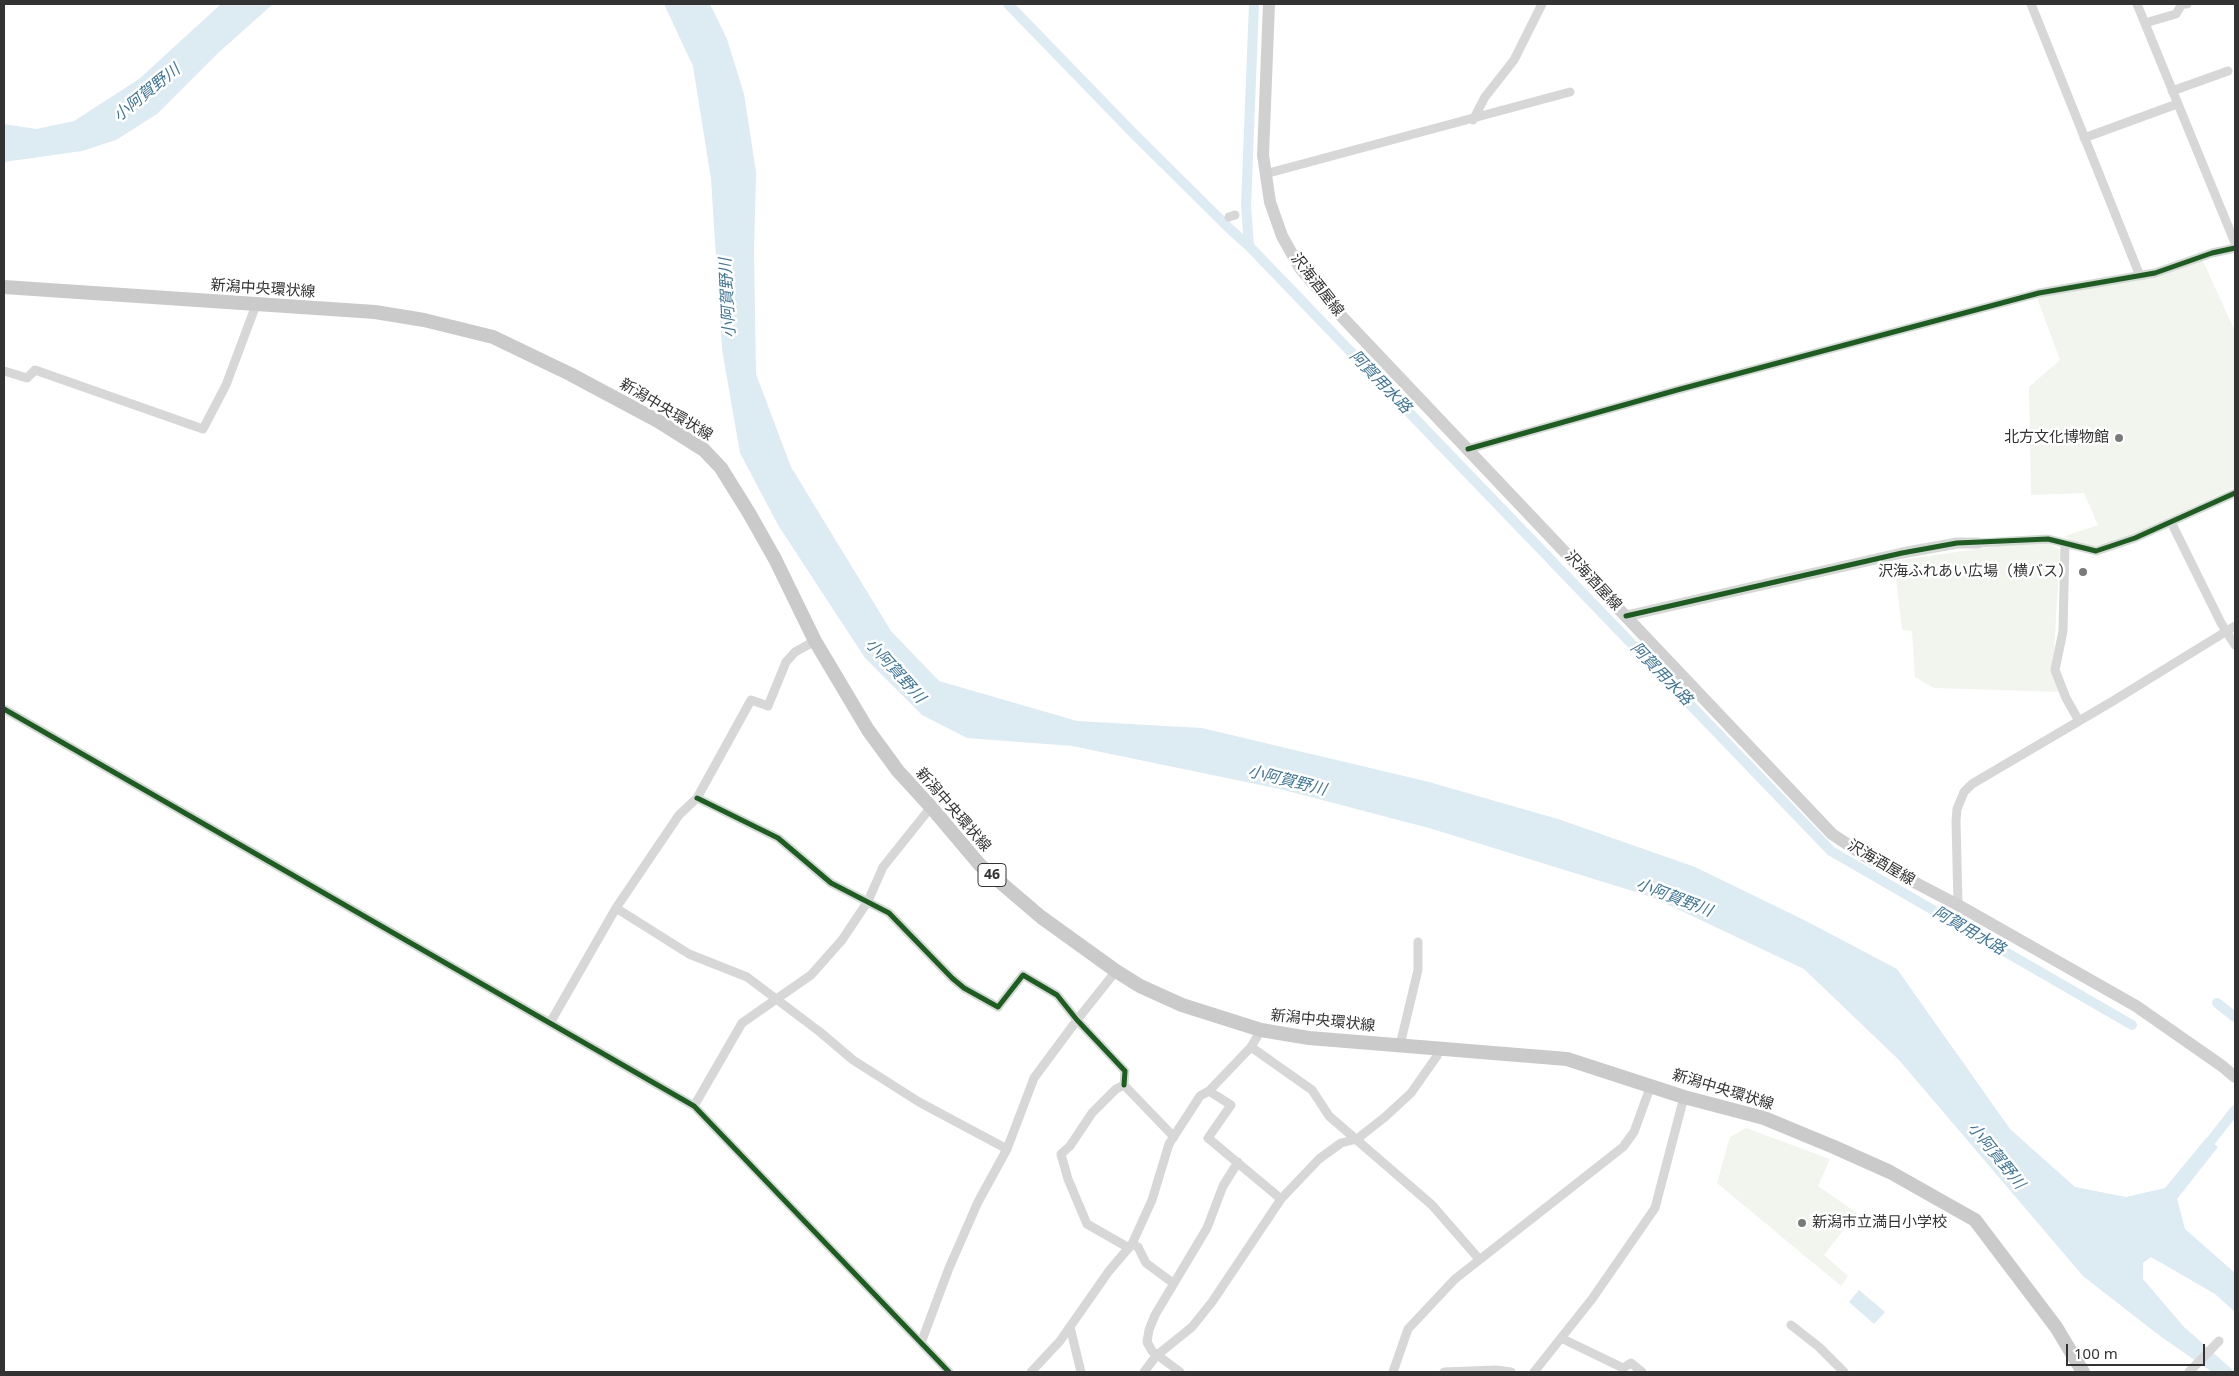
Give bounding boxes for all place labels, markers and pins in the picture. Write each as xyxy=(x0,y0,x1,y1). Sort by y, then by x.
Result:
place label: 北方文化博物館 xyxy=(2004,429,2109,447)
marker: 北方文化博物館 xyxy=(2113,432,2125,444)
place label: 沢海ふれあい広場（横バス） xyxy=(1878,563,2073,581)
marker: 沢海ふれあい広場（横バス） xyxy=(2077,566,2089,578)
place label: 新潟市立満日小学校 xyxy=(1812,1214,1947,1232)
marker: 新潟市立満日小学校 xyxy=(1796,1217,1808,1229)

